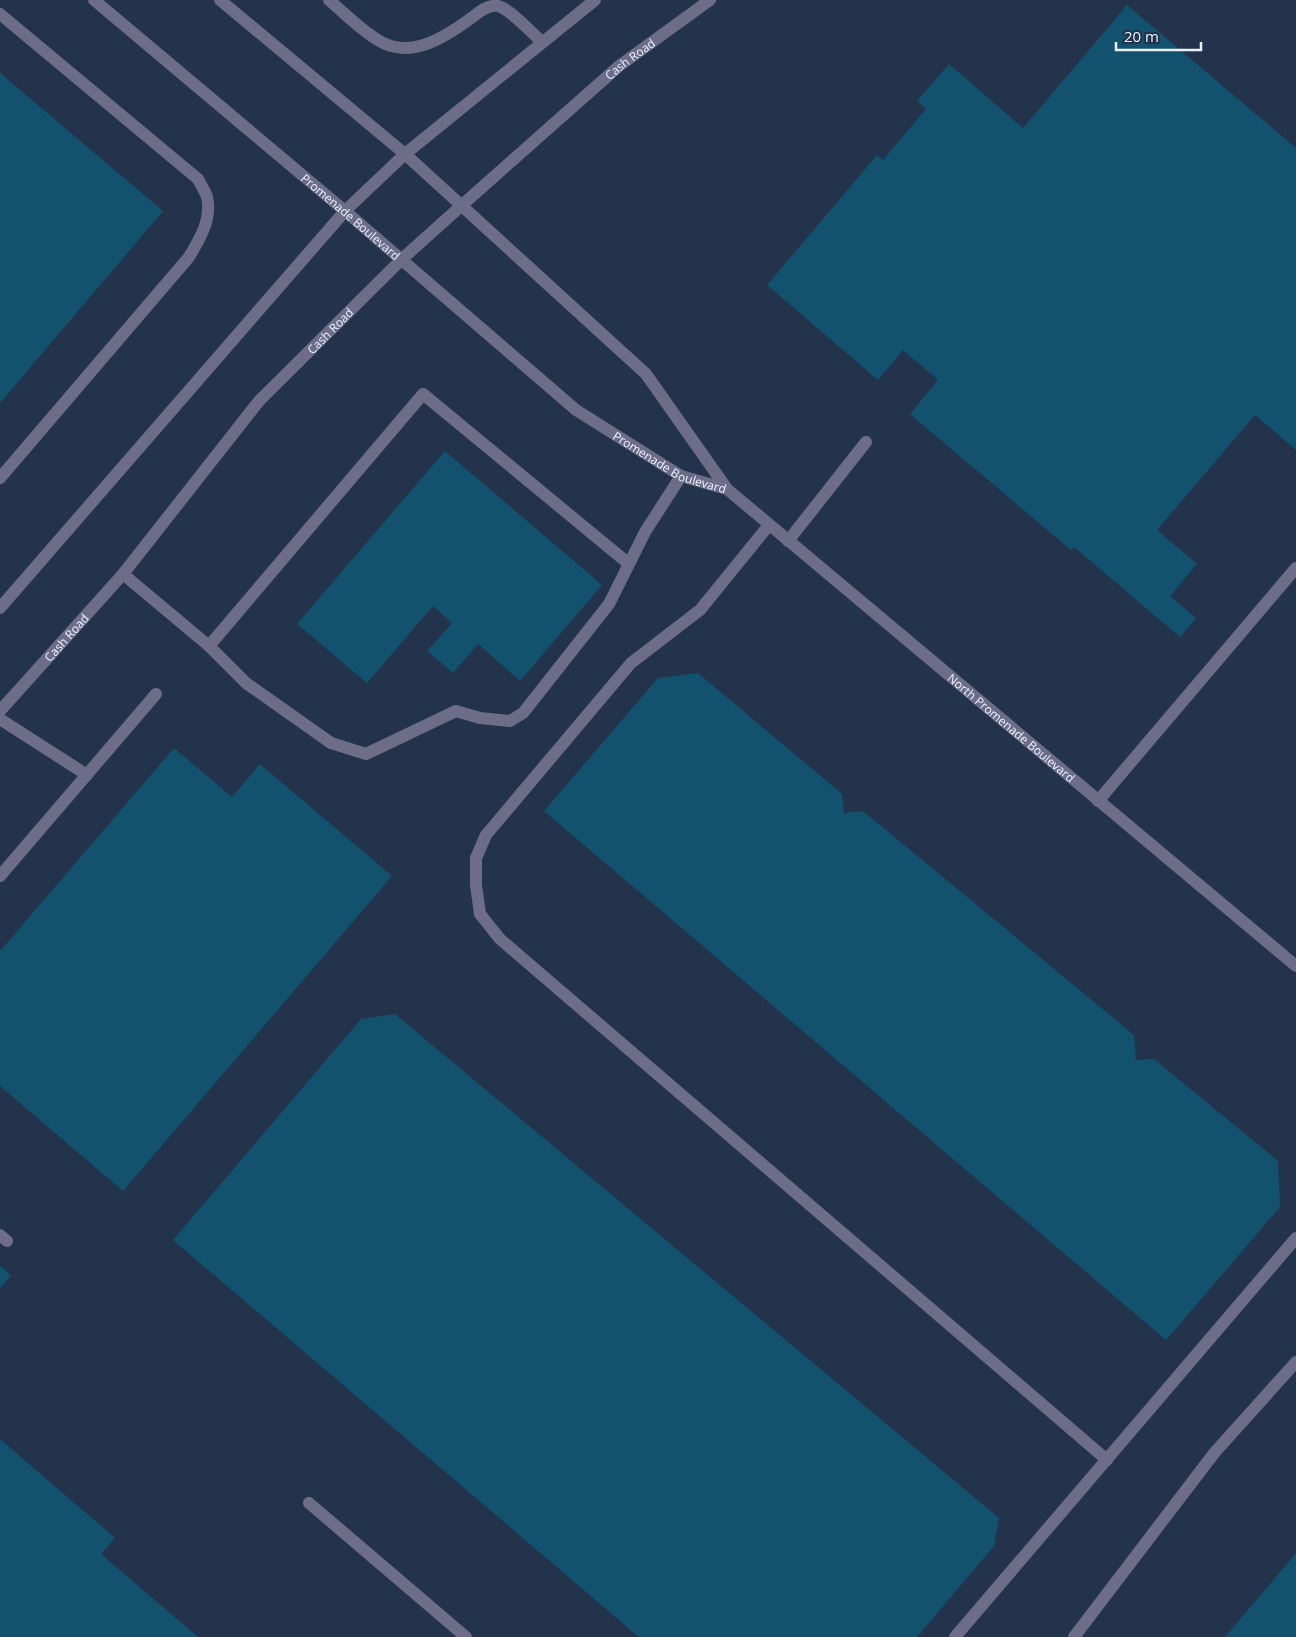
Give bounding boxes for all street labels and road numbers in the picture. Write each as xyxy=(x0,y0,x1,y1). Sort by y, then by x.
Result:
street label: Cash Road xyxy=(601,34,658,83)
street label: Promenade Boulevard xyxy=(298,169,404,264)
street label: Cash Road xyxy=(303,304,357,358)
street label: Promenade Boulevard xyxy=(610,427,728,497)
street label: Cash Road xyxy=(40,610,92,665)
street label: North Promenade Boulevard xyxy=(944,669,1079,786)

